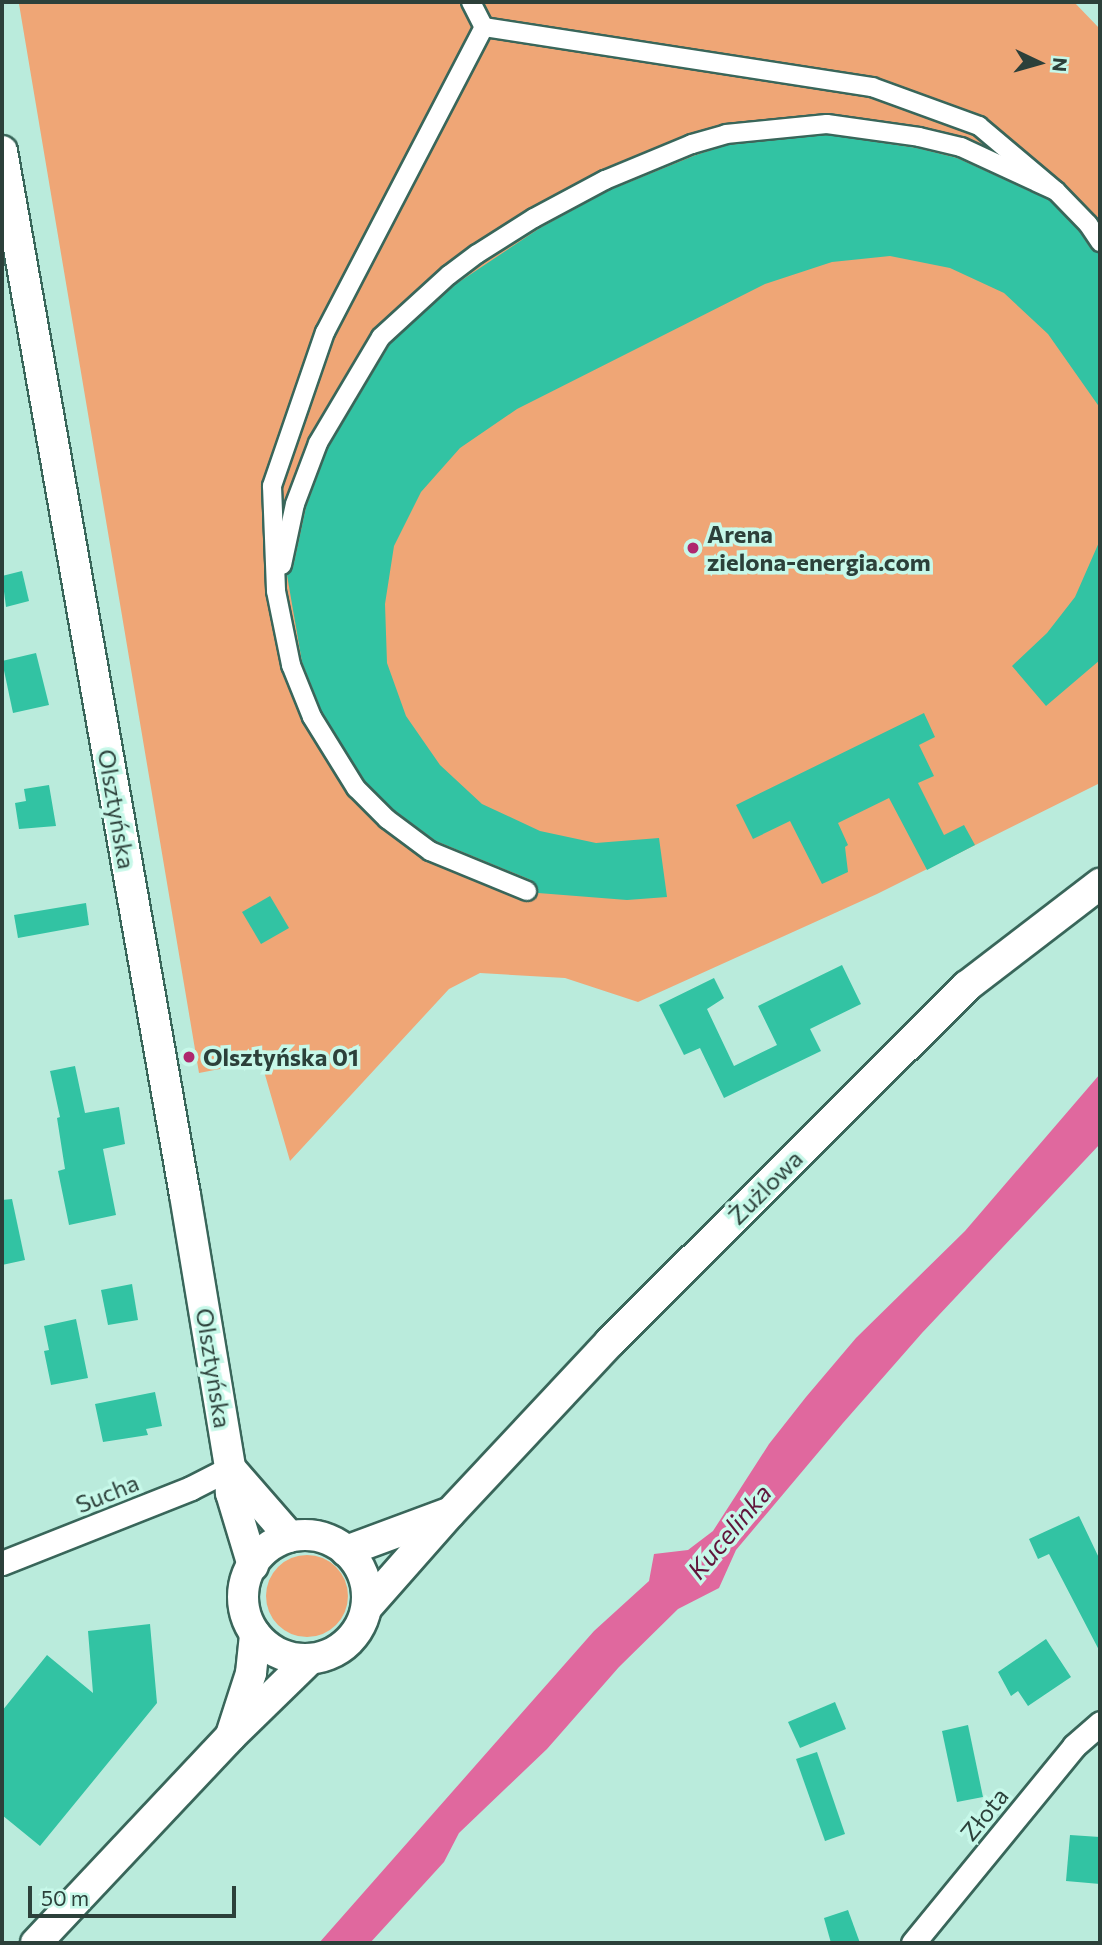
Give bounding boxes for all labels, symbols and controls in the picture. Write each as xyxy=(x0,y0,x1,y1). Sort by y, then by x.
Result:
north arrow xyxy=(1004,28,1074,98)
text: N xyxy=(1048,57,1072,73)
place label: Arena zielona-energia.com xyxy=(707,520,931,576)
marker: Arena zielona-energia.com xyxy=(685,540,701,556)
street label: Olsztyńska xyxy=(92,747,142,871)
place label: Olsztyńska 01 xyxy=(203,1043,359,1071)
marker: Olsztyńska 01 xyxy=(181,1049,197,1065)
street label: Żużlowa xyxy=(722,1144,808,1230)
street label: Olsztyńska xyxy=(190,1306,238,1430)
street label: Sucha xyxy=(71,1467,143,1519)
water label: Kucelinka xyxy=(680,1477,778,1585)
street label: Złota xyxy=(954,1782,1014,1846)
scale bar xyxy=(32,1871,240,1915)
text: 50 m xyxy=(41,1885,89,1910)

